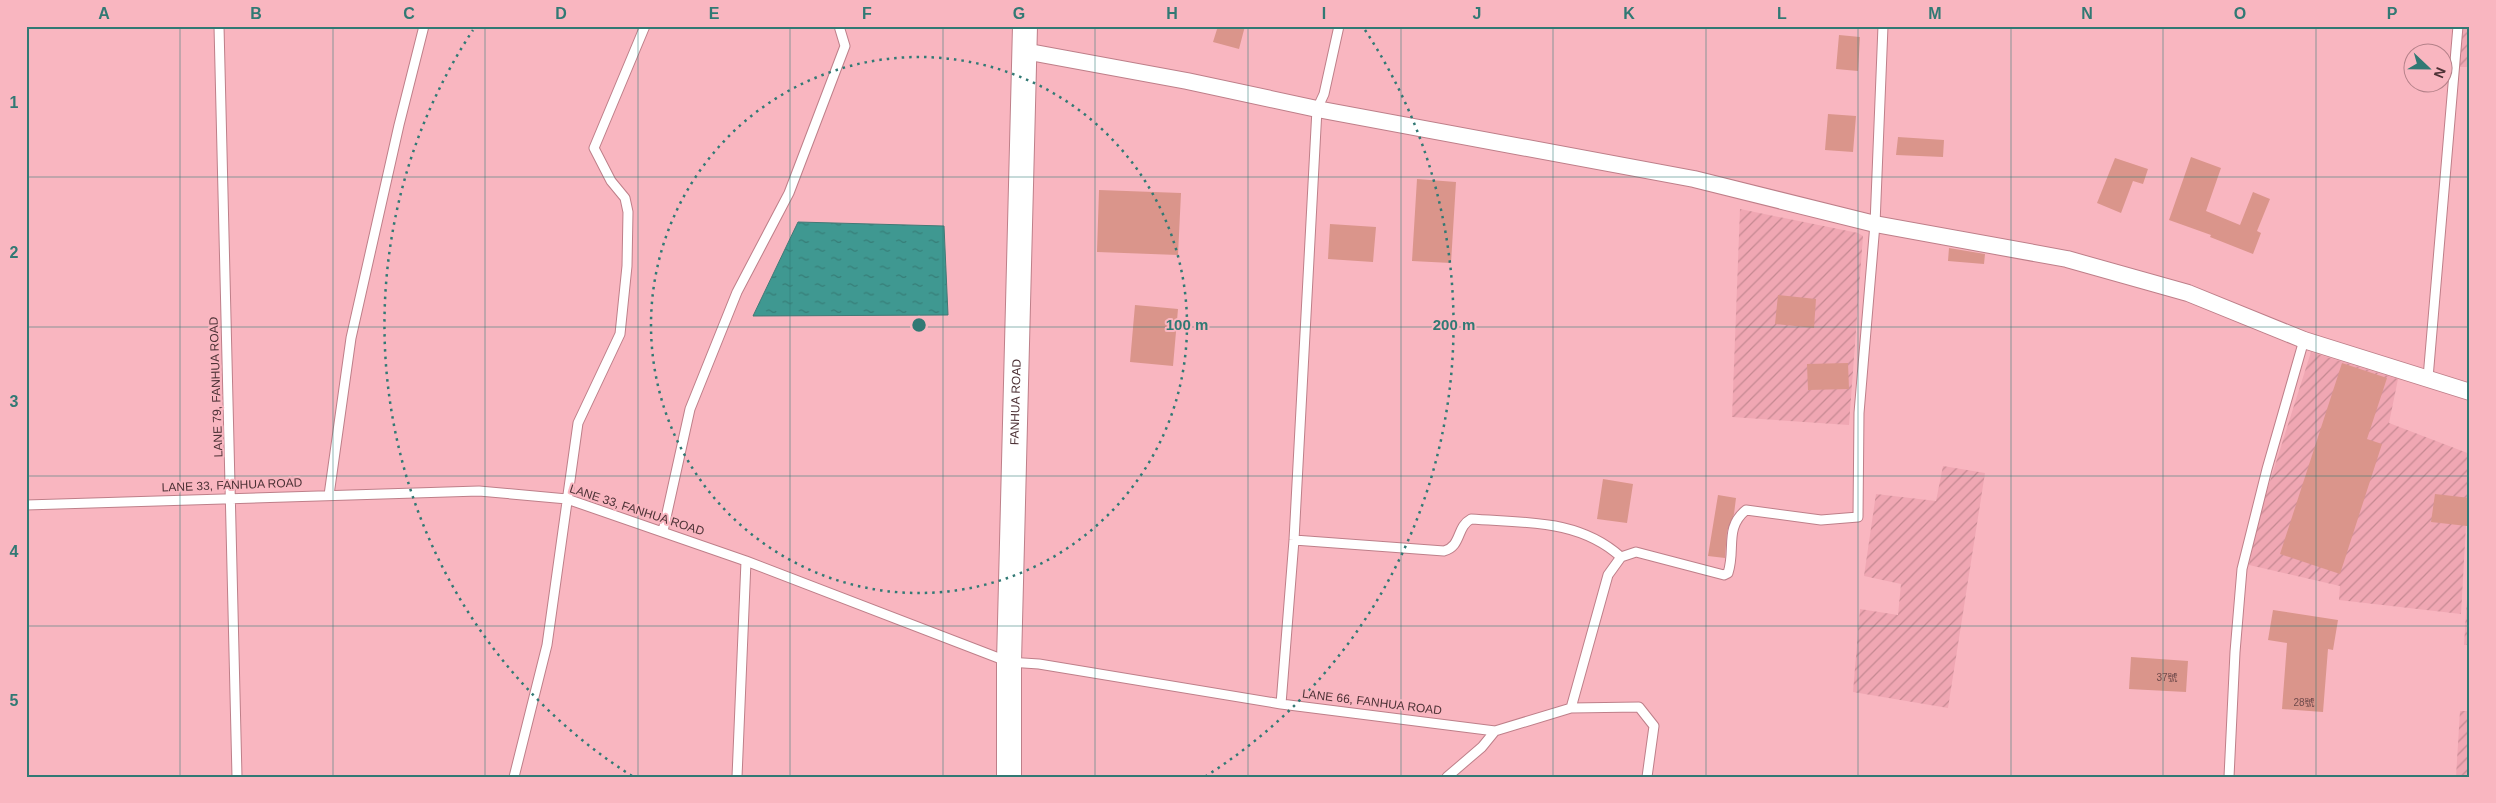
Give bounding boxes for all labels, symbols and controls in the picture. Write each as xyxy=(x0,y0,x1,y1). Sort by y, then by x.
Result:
text: A xyxy=(98,5,110,22)
text: B xyxy=(250,5,262,22)
text: C xyxy=(403,5,415,22)
text: D xyxy=(555,5,567,22)
text: E xyxy=(709,5,720,22)
text: F xyxy=(862,5,872,22)
text: G xyxy=(1013,5,1025,22)
text: H xyxy=(1166,5,1178,22)
text: I xyxy=(1322,5,1326,22)
text: J xyxy=(1473,5,1481,22)
text: K xyxy=(1623,5,1635,22)
text: L xyxy=(1777,5,1787,22)
text: M xyxy=(1928,5,1942,22)
text: N xyxy=(2081,5,2093,22)
text: O xyxy=(2234,5,2246,22)
text: P xyxy=(2387,5,2398,22)
north arrow xyxy=(2404,42,2454,92)
text: N xyxy=(2431,65,2449,81)
text: 1 xyxy=(10,94,19,111)
text: 2 xyxy=(10,244,19,261)
street label: LANE 79, FANHUA ROAD xyxy=(207,316,225,458)
centre of rings xyxy=(910,316,928,334)
text: 100 m xyxy=(1166,316,1208,333)
text: 200 m xyxy=(1433,316,1475,333)
street label: FANHUA ROAD xyxy=(1007,359,1024,445)
text: 3 xyxy=(10,393,19,410)
street label: LANE 33, FANHUA ROAD xyxy=(161,476,303,494)
street label: LANE 33, FANHUA ROAD xyxy=(568,482,706,539)
text: 4 xyxy=(10,543,19,560)
house number: 37號 xyxy=(2156,672,2178,683)
street label: LANE 66, FANHUA ROAD xyxy=(1301,686,1443,718)
text: 5 xyxy=(10,692,19,709)
house number: 28號 xyxy=(2293,697,2315,708)

